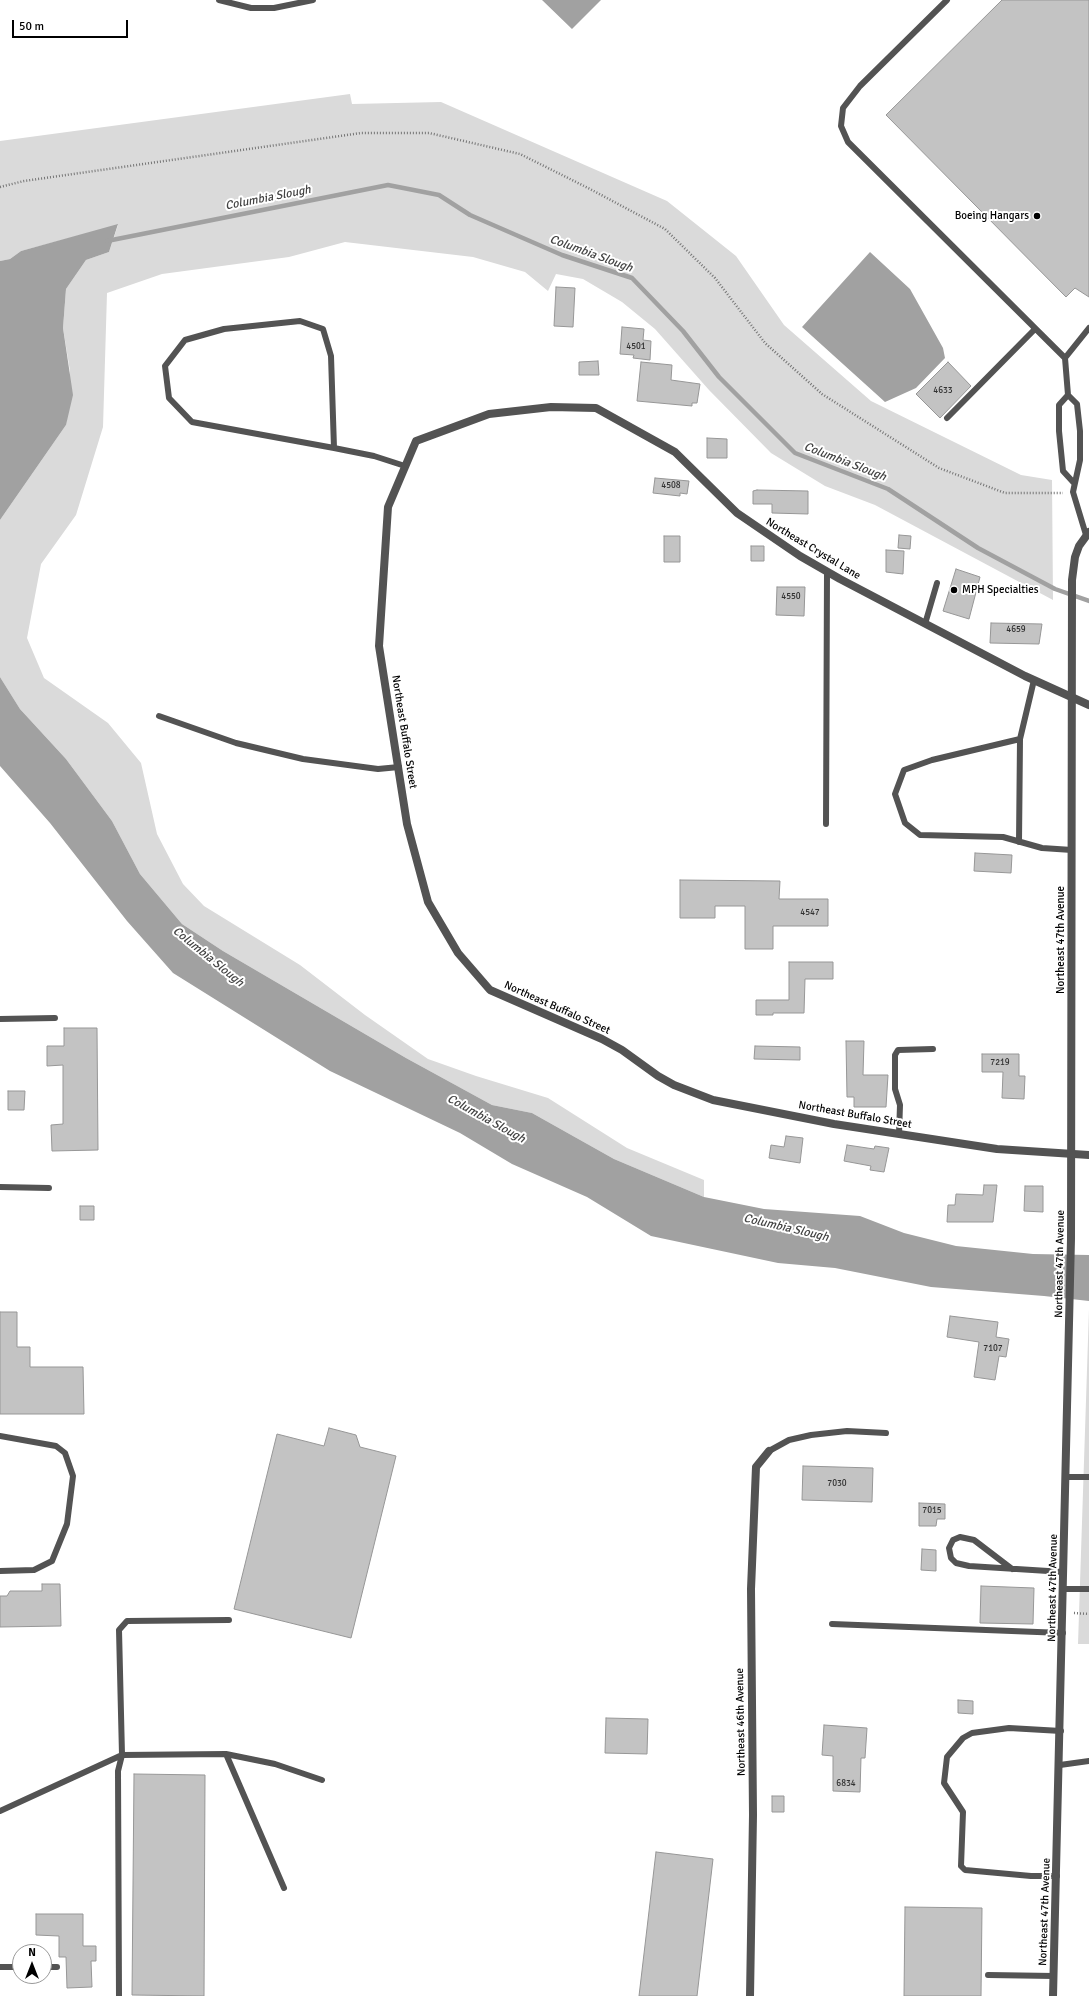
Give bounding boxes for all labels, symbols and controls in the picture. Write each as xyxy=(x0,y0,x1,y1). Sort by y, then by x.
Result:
scale bar xyxy=(14,12,130,38)
text: 50 m xyxy=(19,19,44,34)
water label: Columbia Slough xyxy=(224,183,312,213)
place label: Boeing Hangars xyxy=(955,209,1029,223)
marker: Boeing Hangars xyxy=(1032,211,1042,221)
water label: Columbia Slough xyxy=(548,232,634,276)
house number: 4501 xyxy=(626,342,646,352)
house number: 4633 xyxy=(933,386,953,396)
water label: Columbia Slough xyxy=(802,440,888,484)
house number: 4508 xyxy=(661,481,681,491)
street label: Northeast Crystal Lane xyxy=(763,515,863,583)
place label: MPH Specialties xyxy=(962,583,1039,597)
marker: MPH Specialties xyxy=(949,585,959,595)
house number: 4550 xyxy=(781,592,801,602)
house number: 4659 xyxy=(1006,625,1026,635)
street label: Northeast Buffalo Street xyxy=(389,674,419,790)
street label: Northeast 47th Avenue xyxy=(1054,886,1068,994)
house number: 4547 xyxy=(800,908,820,918)
water label: Columbia Slough xyxy=(170,924,246,990)
street label: Northeast Buffalo Street xyxy=(502,979,612,1037)
house number: 7219 xyxy=(990,1058,1010,1068)
water label: Columbia Slough xyxy=(444,1092,528,1146)
street label: Northeast Buffalo Street xyxy=(797,1099,913,1131)
street label: Northeast 47th Avenue xyxy=(1052,1210,1068,1318)
water label: Columbia Slough xyxy=(742,1211,830,1245)
house number: 7107 xyxy=(983,1344,1003,1354)
house number: 7030 xyxy=(827,1479,847,1489)
house number: 7015 xyxy=(922,1506,942,1516)
street label: Northeast 47th Avenue xyxy=(1045,1534,1061,1642)
street label: Northeast 46th Avenue xyxy=(733,1668,749,1776)
house number: 6834 xyxy=(836,1779,856,1789)
street label: Northeast 47th Avenue xyxy=(1037,1858,1053,1966)
north arrow xyxy=(12,1944,52,1984)
text: N xyxy=(28,1946,36,1959)

